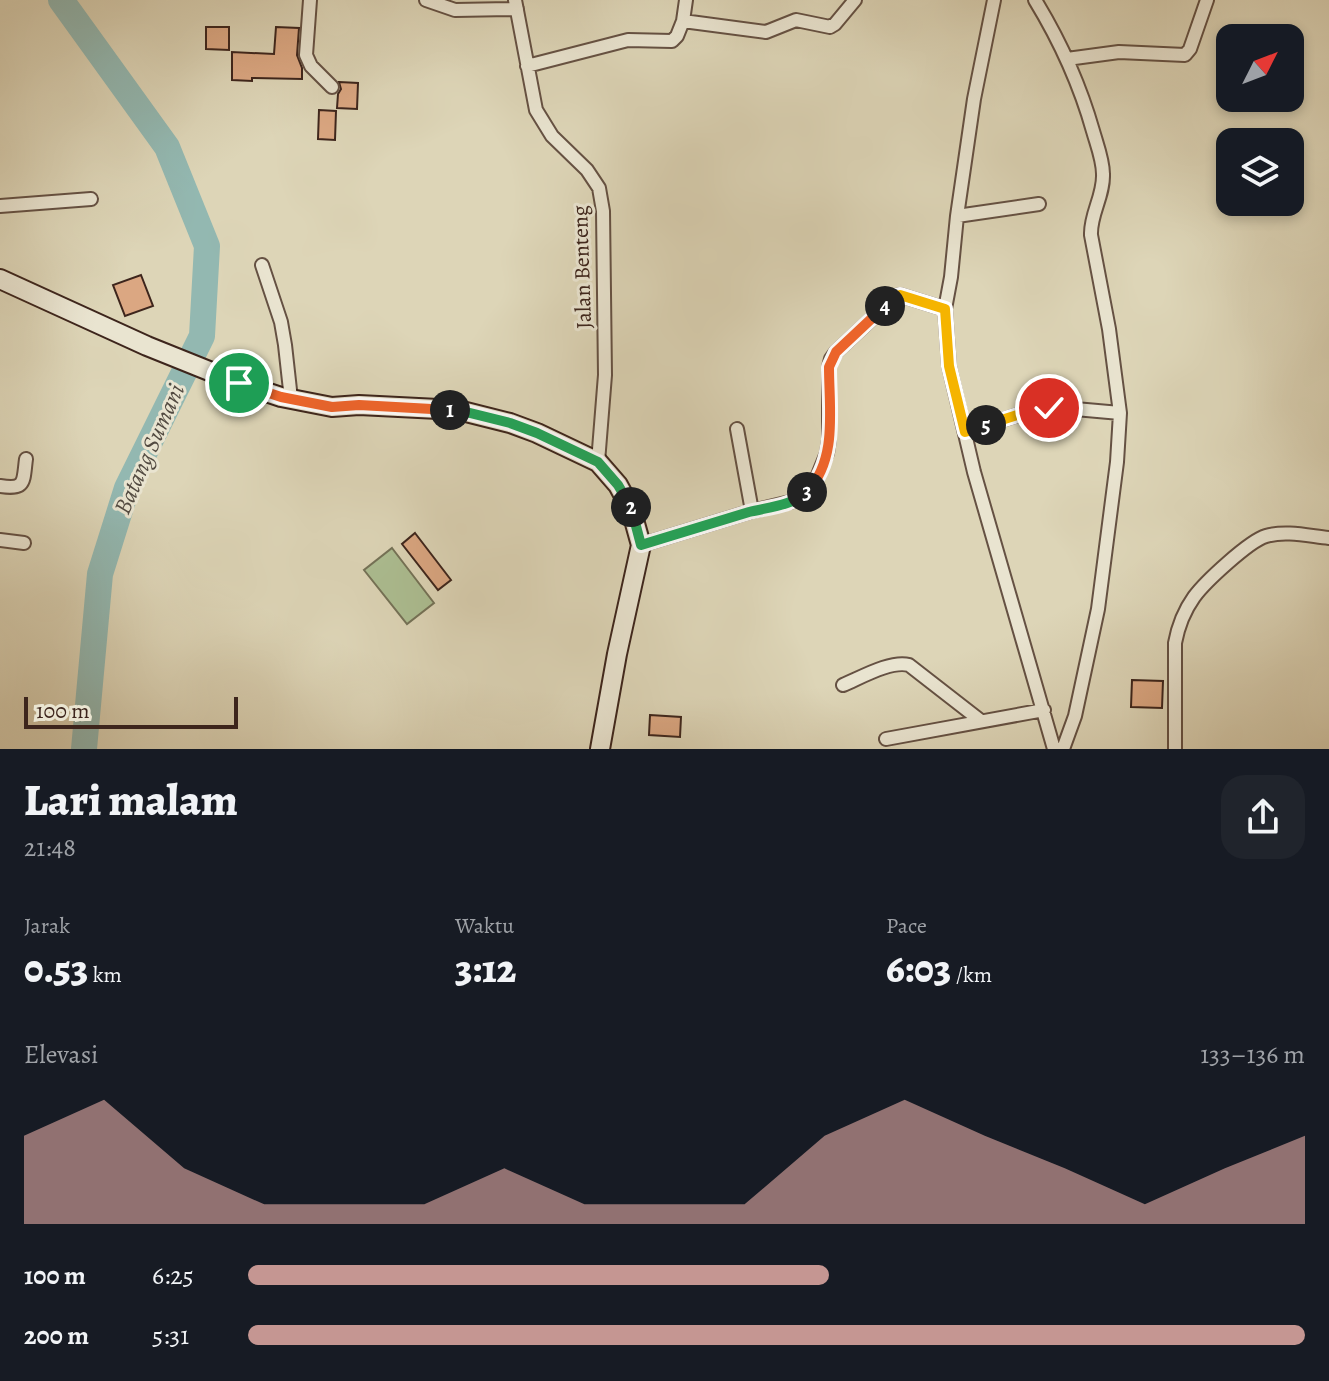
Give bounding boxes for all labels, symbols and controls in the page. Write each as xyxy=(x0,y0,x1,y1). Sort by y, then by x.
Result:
north arrow xyxy=(1216,24,1304,112)
map controls xyxy=(1216,24,1304,216)
button: layers xyxy=(1216,128,1304,216)
street label: Jalan Benteng xyxy=(565,205,599,329)
pin: 4 xyxy=(865,286,905,326)
text: 4 xyxy=(880,291,890,321)
pin xyxy=(205,349,273,417)
icon: arrive xyxy=(217,361,261,405)
pin xyxy=(1015,374,1083,442)
water label: Batang Sumani xyxy=(106,379,192,519)
icon: check xyxy=(1027,386,1071,430)
pin: 1 xyxy=(430,390,470,430)
text: 1 xyxy=(446,395,454,425)
pin: 5 xyxy=(966,405,1006,445)
text: 5 xyxy=(981,410,991,440)
pin: 3 xyxy=(787,472,827,512)
text: 3 xyxy=(802,477,812,507)
pin: 2 xyxy=(611,487,651,527)
text: 2 xyxy=(626,492,636,522)
scale bar xyxy=(24,693,238,729)
text: 100 m xyxy=(36,696,90,726)
text: Lari malam xyxy=(24,770,238,830)
button: share xyxy=(1221,775,1305,859)
text: 21:48 xyxy=(24,830,76,865)
text: Jarak xyxy=(24,911,70,941)
text: Waktu xyxy=(455,911,514,941)
text: Pace xyxy=(886,911,927,941)
text: 0.53 xyxy=(24,941,88,996)
text: 3:12 xyxy=(455,941,516,996)
text: 6:03 xyxy=(886,941,951,996)
text: km xyxy=(88,960,122,990)
text: /km xyxy=(951,960,992,990)
text: Elevasi xyxy=(24,1037,98,1072)
text: 133–136 m xyxy=(1200,1037,1305,1072)
text: 100 m xyxy=(24,1258,86,1293)
text: 6:25 xyxy=(152,1258,194,1293)
text: 200 m xyxy=(24,1318,89,1353)
text: 5:31 xyxy=(152,1318,189,1353)

